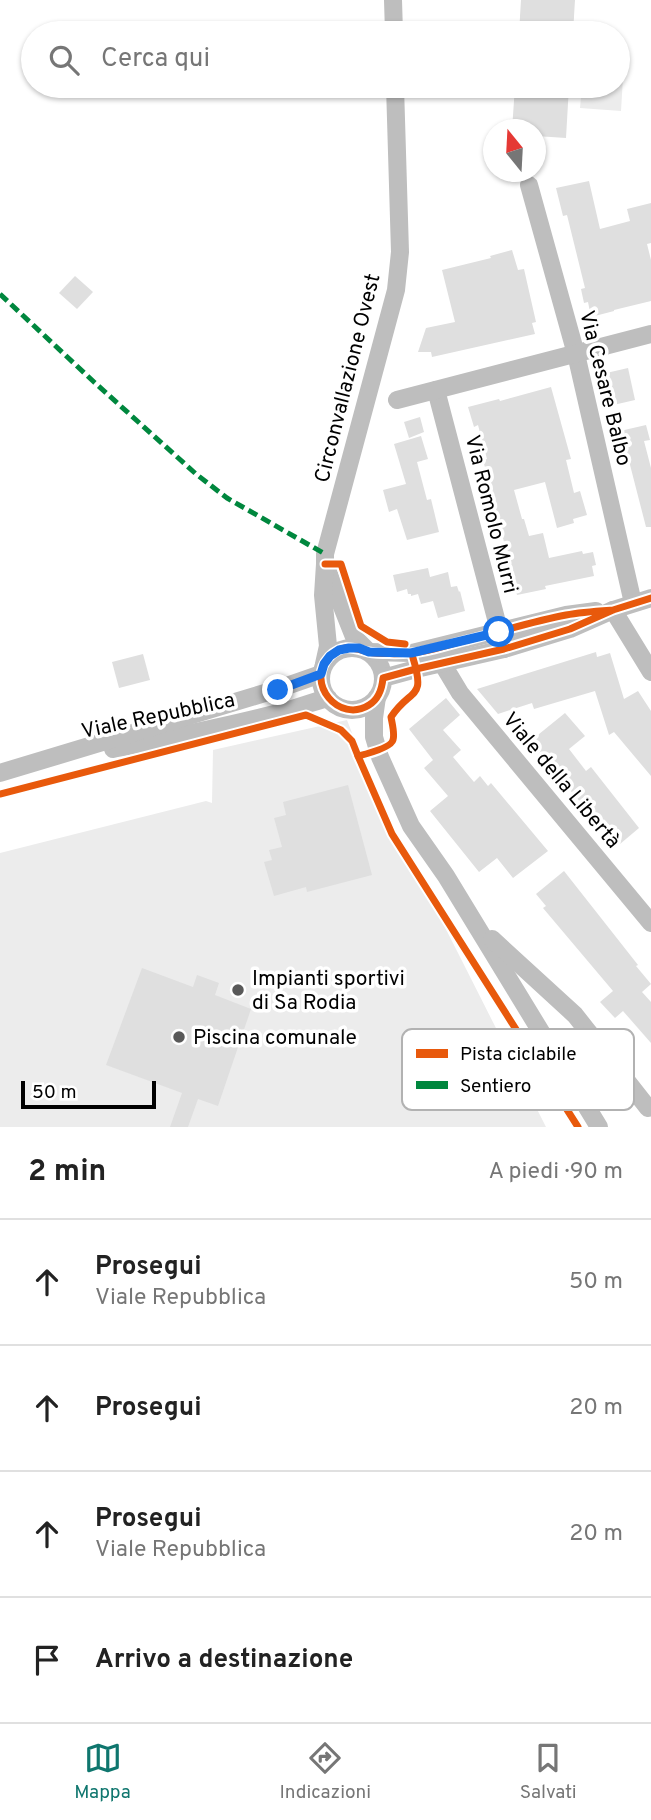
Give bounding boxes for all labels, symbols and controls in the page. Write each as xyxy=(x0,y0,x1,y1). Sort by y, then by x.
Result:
search box xyxy=(21,21,630,98)
icon: search xyxy=(45,41,83,79)
text: Cerca qui xyxy=(101,43,210,76)
north arrow xyxy=(483,119,546,182)
street label: Circonvallazione Ovest xyxy=(309,271,387,486)
street label: Via Cesare Balbo xyxy=(572,308,637,469)
street label: Via Romolo Murri xyxy=(458,432,523,596)
route start xyxy=(483,616,514,647)
route end xyxy=(262,674,293,705)
street label: Viale Repubblica xyxy=(79,687,238,746)
street label: Viale della Libertà xyxy=(496,707,626,855)
place label: Impianti sportivi di Sa Rodia xyxy=(252,966,405,1017)
marker: Impianti sportivi di Sa Rodia xyxy=(230,982,246,998)
place label: Piscina comunale xyxy=(193,1025,357,1052)
marker: Piscina comunale xyxy=(171,1029,187,1045)
legend xyxy=(402,1029,634,1110)
text: Pista ciclabile xyxy=(460,1043,576,1067)
text: Sentiero xyxy=(460,1075,531,1099)
scale bar xyxy=(21,1078,156,1110)
text: 50 m xyxy=(32,1081,77,1105)
text: 2 min xyxy=(28,1154,106,1191)
text: A piedi · 90 m xyxy=(488,1158,623,1187)
text: Prosegui xyxy=(95,1251,202,1284)
icon: ahead xyxy=(28,1263,66,1301)
text: 50 m xyxy=(569,1268,623,1297)
text: Viale Repubblica xyxy=(95,1284,266,1313)
icon: ahead xyxy=(28,1389,66,1427)
text: Prosegui xyxy=(95,1392,202,1425)
text: 20 m xyxy=(569,1394,623,1423)
text: Prosegui xyxy=(95,1503,202,1536)
icon: ahead xyxy=(28,1515,66,1553)
text: 20 m xyxy=(569,1520,623,1549)
text: Viale Repubblica xyxy=(95,1536,266,1565)
icon: arrive xyxy=(28,1641,66,1679)
text: Arrivo a destinazione xyxy=(95,1644,353,1677)
tab: Mappa xyxy=(74,1739,131,1805)
tab: Indicazioni xyxy=(279,1739,371,1805)
tab: Salvati xyxy=(520,1739,577,1805)

